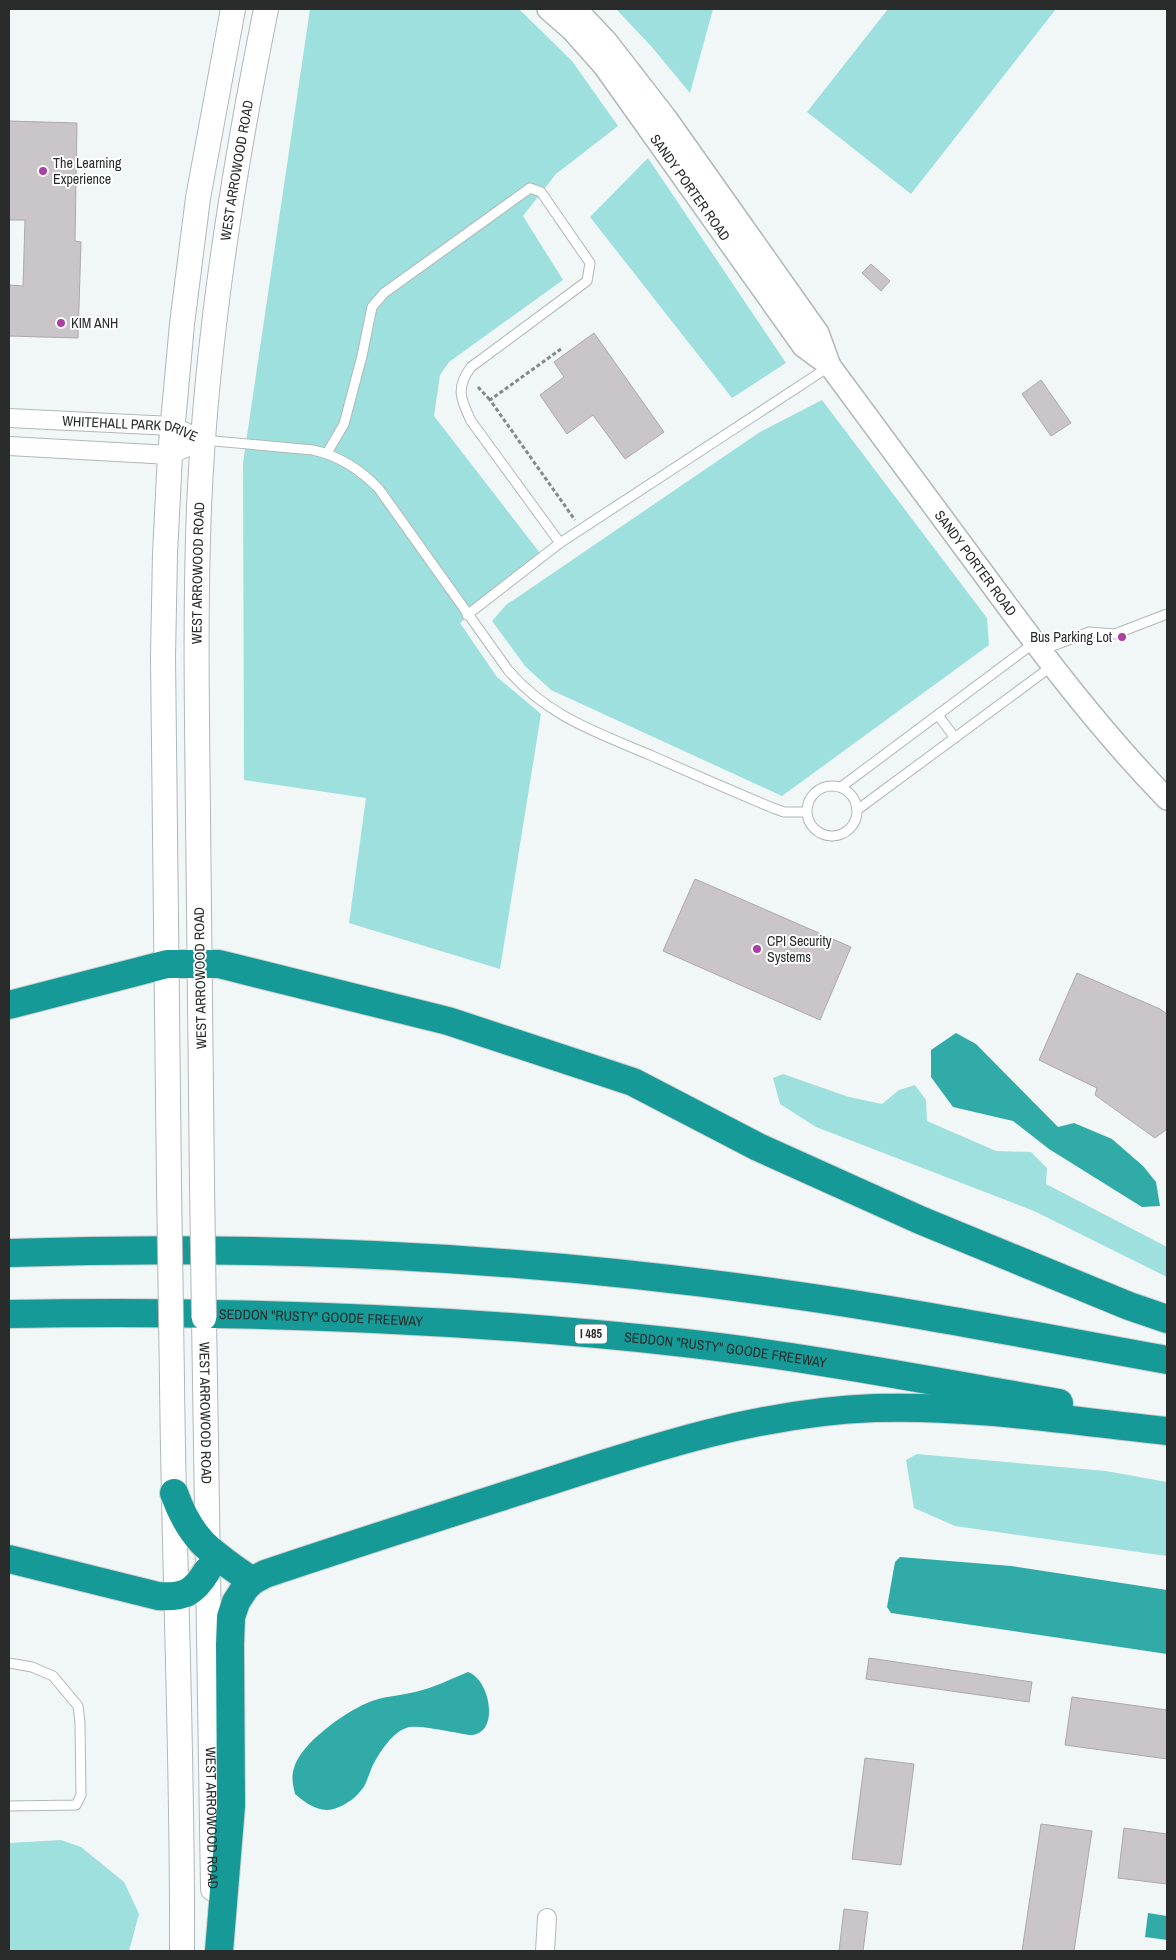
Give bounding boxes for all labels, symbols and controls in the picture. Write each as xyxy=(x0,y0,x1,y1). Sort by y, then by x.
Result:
street label: WEST ARROWOOD ROAD xyxy=(216,99,257,242)
street label: SANDY PORTER ROAD xyxy=(646,131,734,244)
place label: The Learning Experience xyxy=(53,154,122,188)
marker: The Learning Experience xyxy=(37,165,49,177)
place label: KIM ANH xyxy=(71,314,118,332)
marker: KIM ANH xyxy=(55,317,67,329)
street label: WHITEHALL PARK DRIVE xyxy=(62,412,201,446)
street label: WEST ARROWOOD ROAD xyxy=(188,502,208,644)
street label: SANDY PORTER ROAD xyxy=(931,507,1021,619)
place label: Bus Parking Lot xyxy=(1030,628,1112,646)
marker: Bus Parking Lot xyxy=(1116,631,1128,643)
street label: WEST ARROWOOD ROAD xyxy=(190,907,210,1049)
place label: CPI Security Systems xyxy=(767,932,832,966)
marker: CPI Security Systems xyxy=(751,943,763,955)
street label: SEDDON "RUSTY" GOODE FREEWAY xyxy=(219,1305,424,1330)
road number: I 485 xyxy=(575,1325,607,1344)
street label: SEDDON "RUSTY" GOODE FREEWAY xyxy=(623,1328,828,1372)
street label: WEST ARROWOOD ROAD xyxy=(195,1342,216,1484)
street label: WEST ARROWOOD ROAD xyxy=(202,1747,222,1889)

